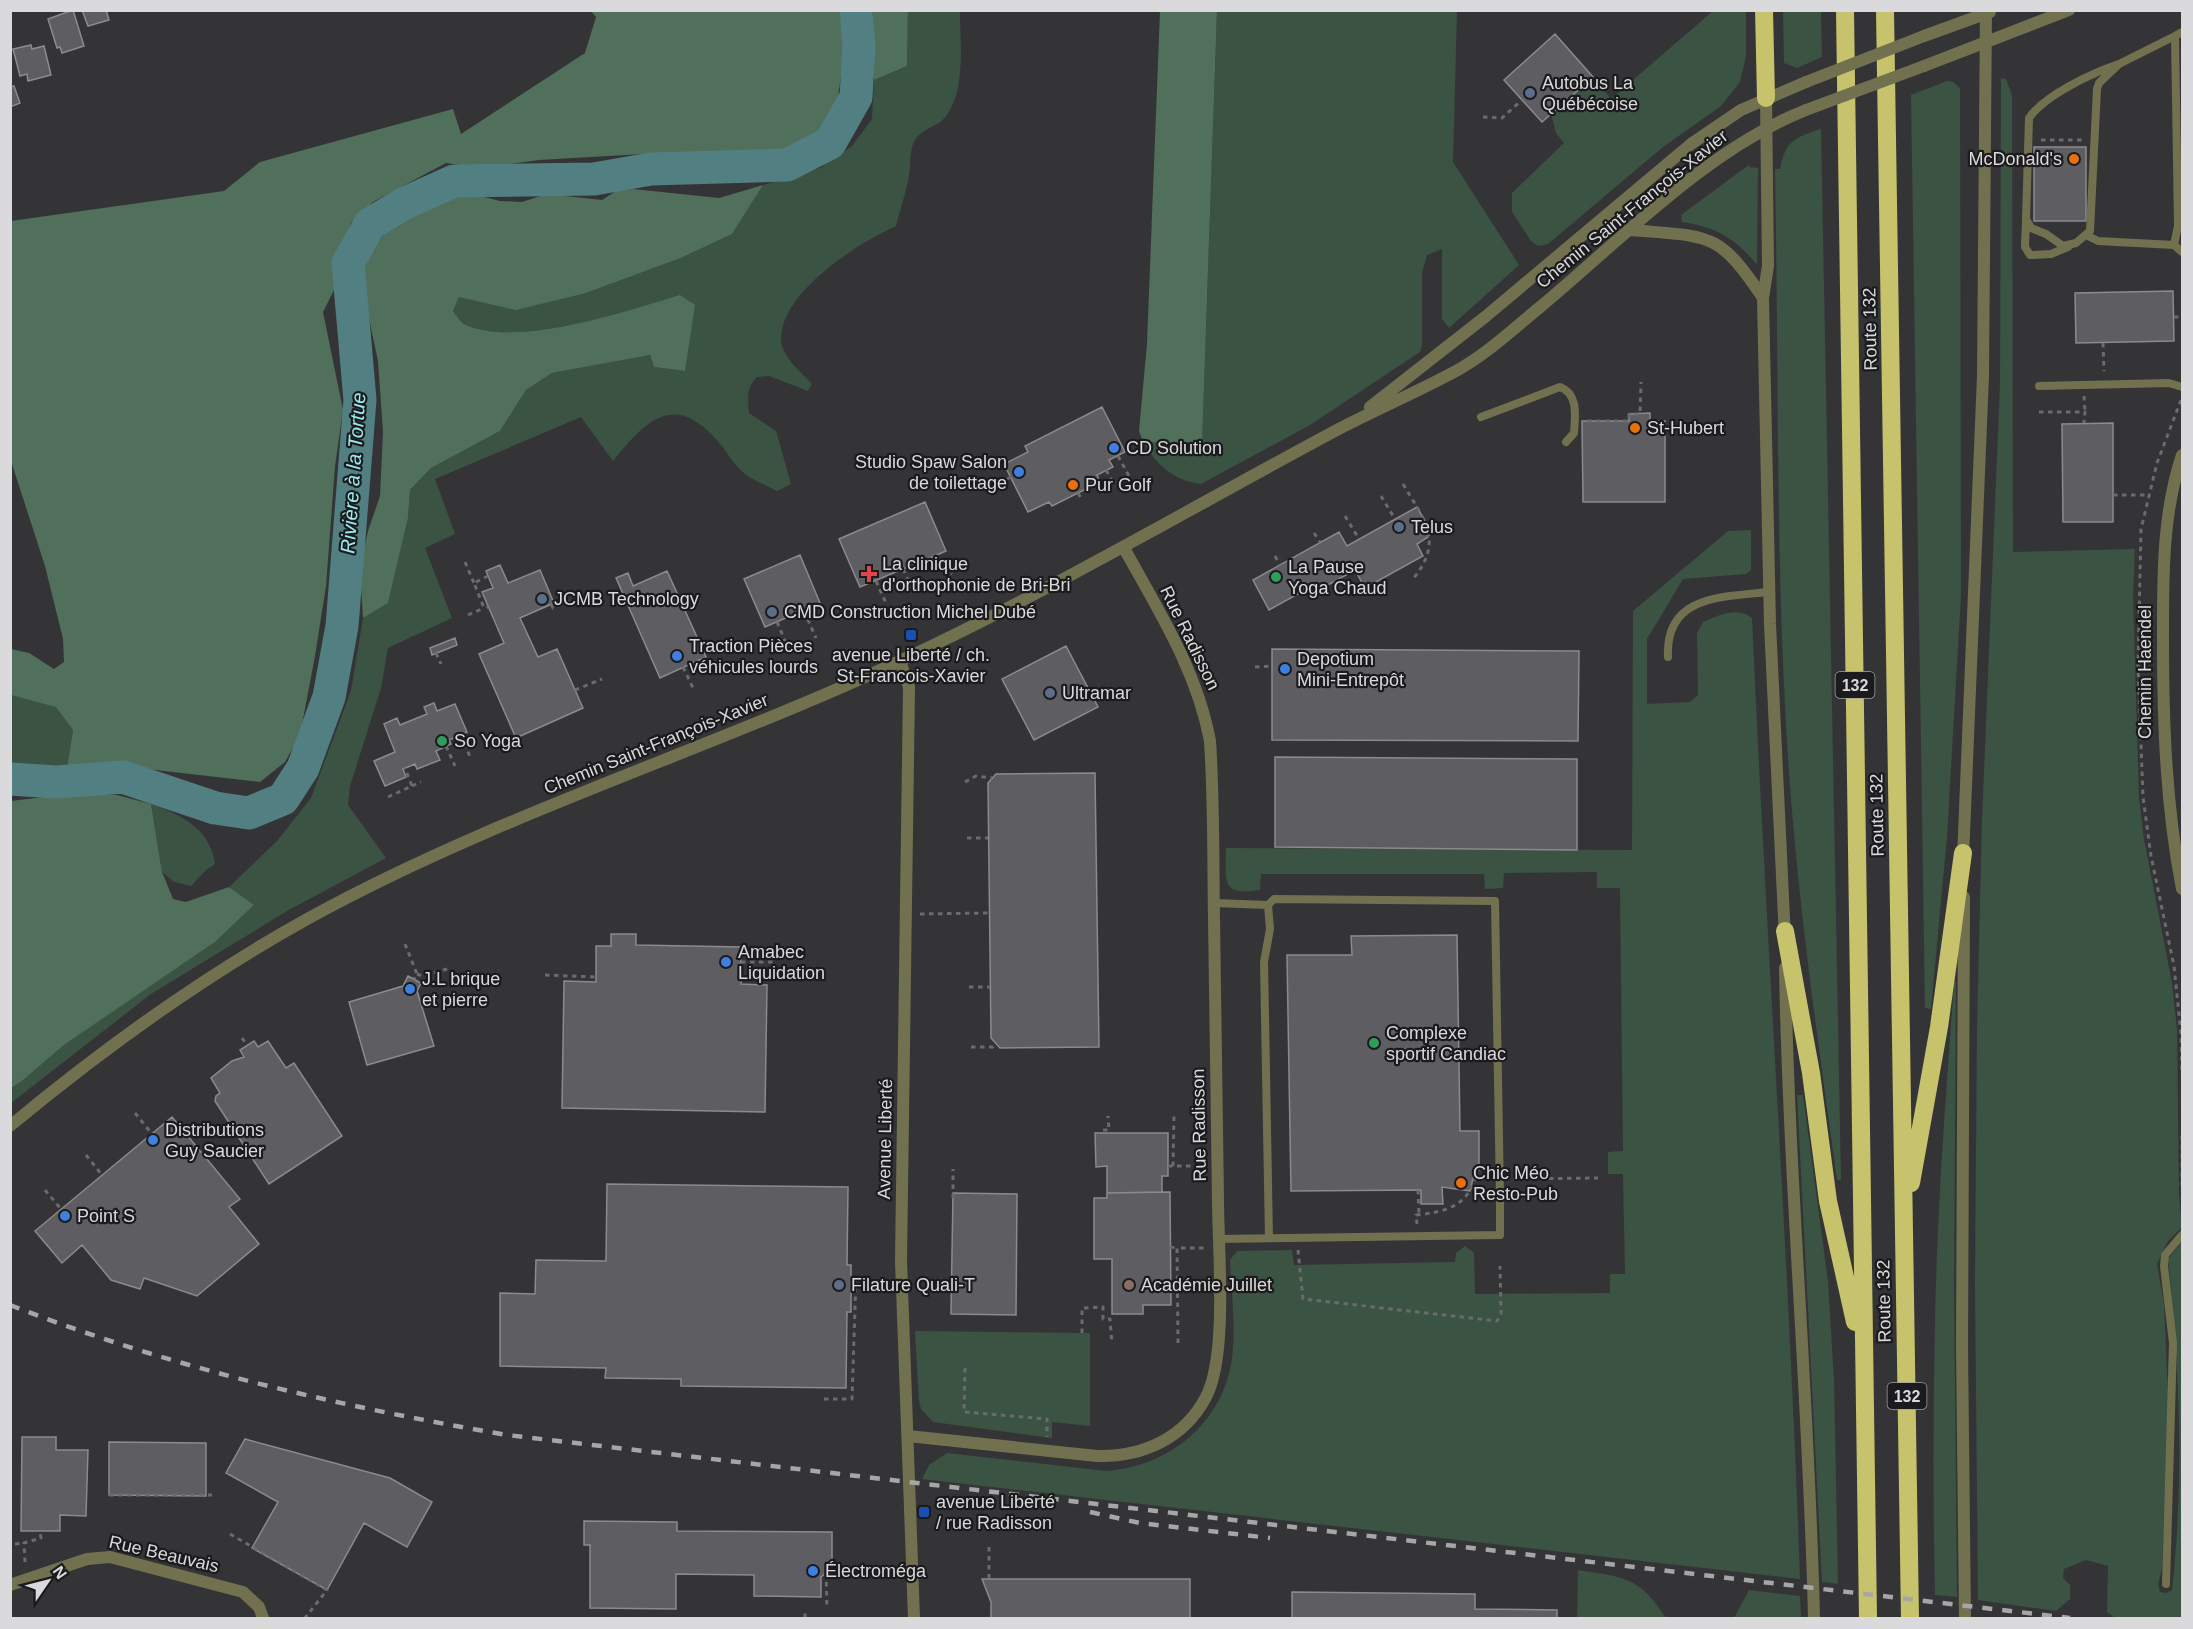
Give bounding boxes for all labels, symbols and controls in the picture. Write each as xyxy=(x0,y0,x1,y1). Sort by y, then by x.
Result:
place label: Autobus La Québécoise xyxy=(1542,73,1638,114)
marker: Autobus La Québécoise xyxy=(1523,86,1537,100)
street label: Chemin Saint-François-Xavier xyxy=(1532,126,1732,292)
place label: McDonald's xyxy=(1969,149,2062,169)
marker: McDonald's xyxy=(2067,152,2081,166)
street label: Route 132 xyxy=(1859,287,1881,371)
water label: Rivière à la Tortue xyxy=(336,392,370,554)
place label: St-Hubert xyxy=(1647,418,1724,438)
marker: St-Hubert xyxy=(1628,421,1642,435)
place label: CD Solution xyxy=(1126,438,1222,458)
marker: CD Solution xyxy=(1107,441,1121,455)
place label: Studio Spaw Salon de toilettage xyxy=(855,452,1007,493)
marker: Studio Spaw Salon de toilettage xyxy=(1012,465,1026,479)
place label: Pur Golf xyxy=(1085,475,1152,495)
marker: Pur Golf xyxy=(1066,478,1080,492)
place label: Telus xyxy=(1411,517,1453,537)
marker: Telus xyxy=(1392,520,1406,534)
place label: La clinique d'orthophonie de Bri-Bri xyxy=(882,554,1071,595)
place label: La Pause Yoga Chaud xyxy=(1288,557,1386,598)
marker: La clinique d'orthophonie de Bri-Bri xyxy=(860,565,878,583)
marker: La Pause Yoga Chaud xyxy=(1269,570,1283,584)
street label: Rue Radisson xyxy=(1156,583,1224,693)
place label: JCMB Technology xyxy=(554,589,699,609)
marker: JCMB Technology xyxy=(535,592,549,606)
place label: CMD Construction Michel Dubé xyxy=(784,602,1036,622)
marker: CMD Construction Michel Dubé xyxy=(765,605,779,619)
street label: Chemin Haendel xyxy=(2135,605,2155,739)
marker: avenue Liberté / ch. St-Francois-Xavier xyxy=(904,628,918,642)
place label: Traction Pièces véhicules lourds xyxy=(689,636,818,677)
place label: avenue Liberté / ch. St-Francois-Xavier xyxy=(832,645,990,686)
marker: Traction Pièces véhicules lourds xyxy=(670,649,684,663)
place label: Depotium Mini-Entrepôt xyxy=(1297,649,1404,690)
marker: Depotium Mini-Entrepôt xyxy=(1278,662,1292,676)
road number: 132 xyxy=(1836,672,1874,698)
place label: Ultramar xyxy=(1062,683,1131,703)
marker: Ultramar xyxy=(1043,686,1057,700)
street label: Chemin Saint-François-Xavier xyxy=(541,690,771,798)
place label: So Yoga xyxy=(454,731,522,751)
marker: So Yoga xyxy=(435,734,449,748)
street label: Route 132 xyxy=(1866,773,1888,857)
place label: Amabec Liquidation xyxy=(738,942,825,983)
marker: Amabec Liquidation xyxy=(719,955,733,969)
place label: J.L brique et pierre xyxy=(422,969,500,1010)
marker: J.L brique et pierre xyxy=(403,982,417,996)
place label: Complexe sportif Candiac xyxy=(1386,1023,1506,1064)
marker: Complexe sportif Candiac xyxy=(1367,1036,1381,1050)
street label: Rue Radisson xyxy=(1188,1068,1210,1182)
street label: Avenue Liberté xyxy=(874,1078,896,1200)
place label: Distributions Guy Saucier xyxy=(165,1120,264,1161)
marker: Distributions Guy Saucier xyxy=(146,1133,160,1147)
place label: Chic Méo Resto-Pub xyxy=(1473,1163,1558,1204)
marker: Chic Méo Resto-Pub xyxy=(1454,1176,1468,1190)
place label: Point S xyxy=(77,1206,135,1226)
marker: Point S xyxy=(58,1209,72,1223)
street label: Route 132 xyxy=(1873,1259,1895,1343)
place label: Filature Quali-T xyxy=(851,1275,975,1295)
place label: Académie Juillet xyxy=(1141,1275,1272,1295)
marker: Filature Quali-T xyxy=(832,1278,846,1292)
marker: Académie Juillet xyxy=(1122,1278,1136,1292)
road number: 132 xyxy=(1888,1383,1926,1409)
place label: avenue Liberté / rue Radisson xyxy=(936,1492,1055,1533)
marker: avenue Liberté / rue Radisson xyxy=(917,1505,931,1519)
street label: Rue Beauvais xyxy=(107,1532,221,1576)
north arrow xyxy=(18,1551,78,1611)
place label: Électroméga xyxy=(825,1561,927,1581)
text: N xyxy=(50,1563,70,1582)
marker: Électroméga xyxy=(806,1564,820,1578)

